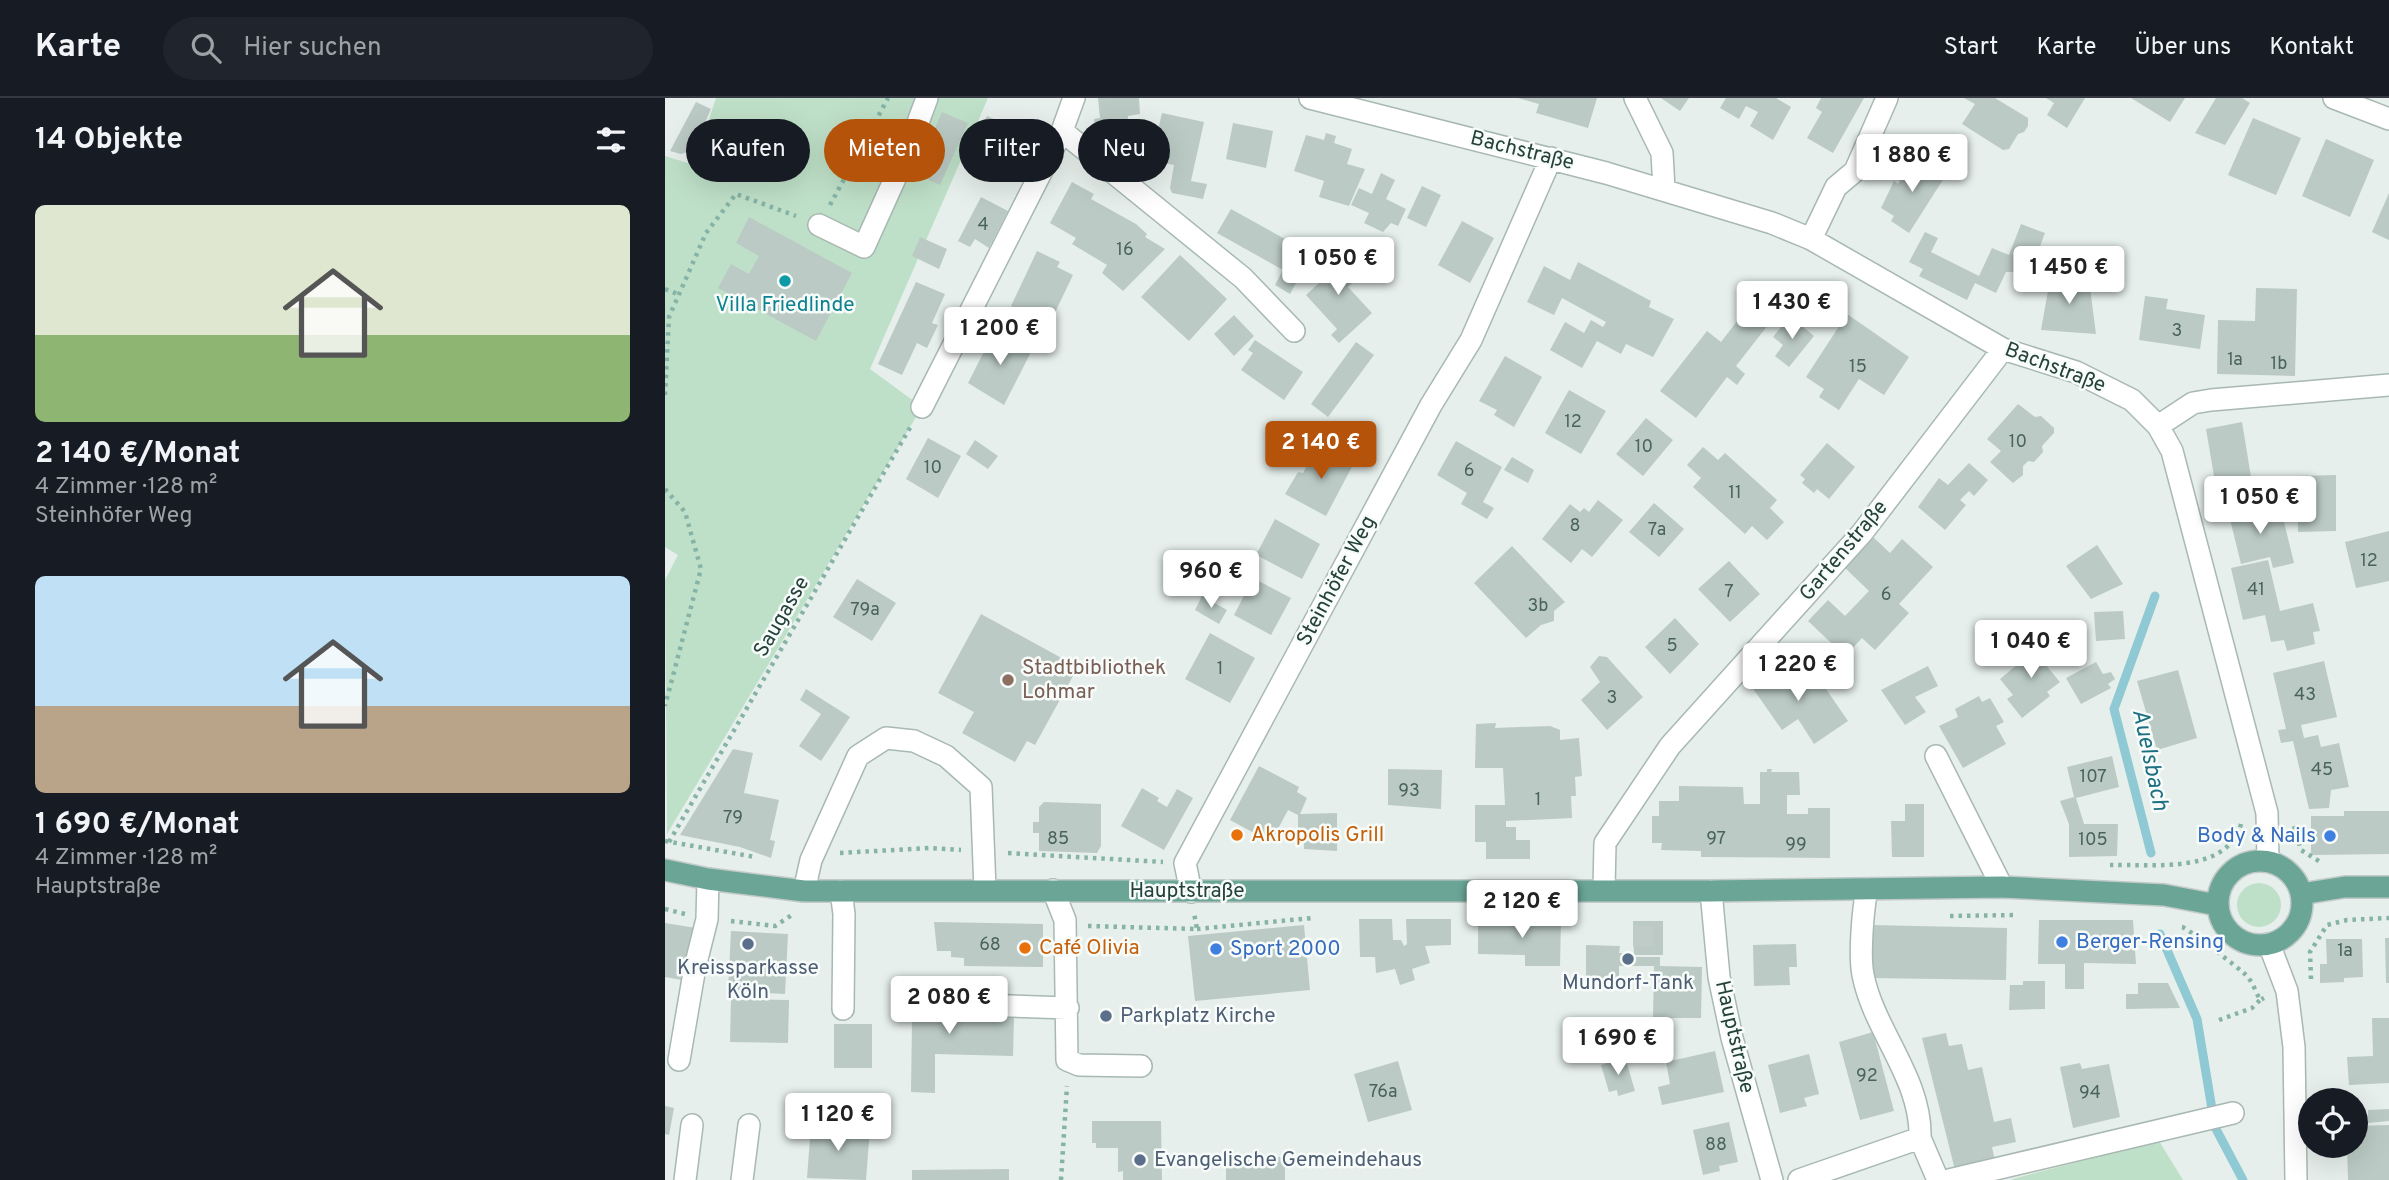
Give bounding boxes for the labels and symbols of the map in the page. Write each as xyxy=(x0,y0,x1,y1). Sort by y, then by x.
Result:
street label: Bachstraße xyxy=(1467,125,1577,177)
pin: 1 880 € xyxy=(1847,134,1977,194)
house number: 4 xyxy=(977,214,989,237)
pin: 1 050 € xyxy=(1273,238,1403,297)
house number: 16 xyxy=(1116,239,1134,262)
pin: 1 450 € xyxy=(2004,246,2134,306)
marker: Villa Friedlinde xyxy=(777,273,793,289)
pin: 1 430 € xyxy=(1727,282,1857,341)
place label: Villa Friedlinde xyxy=(715,292,855,319)
pin: 1 200 € xyxy=(935,308,1065,367)
house number: 3 xyxy=(2172,320,2182,343)
street label: Bachstraße xyxy=(2001,336,2109,400)
house number: 1a xyxy=(2227,349,2243,372)
house number: 1b xyxy=(2271,353,2287,376)
house number: 15 xyxy=(1849,356,1867,379)
house number: 12 xyxy=(1564,411,1582,434)
pin: 2 140 € xyxy=(1256,422,1386,481)
house number: 10 xyxy=(2009,431,2027,454)
house number: 10 xyxy=(1635,436,1653,459)
house number: 10 xyxy=(924,457,942,480)
house number: 6 xyxy=(1464,460,1474,483)
pin: 1 050 € xyxy=(2195,476,2325,536)
house number: 11 xyxy=(1728,482,1742,505)
street label: Gartenstraße xyxy=(1794,495,1894,607)
street label: Steinhöfer Weg xyxy=(1291,511,1383,651)
house number: 8 xyxy=(1570,515,1581,538)
house number: 7a xyxy=(1648,519,1666,542)
pin: 960 € xyxy=(1162,550,1260,610)
house number: 12 xyxy=(2360,550,2378,573)
street label: Saugasse xyxy=(748,572,816,662)
house number: 41 xyxy=(2247,579,2265,602)
house number: 7 xyxy=(1724,581,1734,604)
house number: 6 xyxy=(1881,584,1891,607)
house number: 3b xyxy=(1528,595,1548,618)
house number: 79a xyxy=(850,599,880,622)
pin: 1 040 € xyxy=(1966,620,2096,680)
house number: 5 xyxy=(1666,635,1678,658)
pin: 1 220 € xyxy=(1733,644,1863,703)
place label: Stadtbibliothek Lohmar xyxy=(1022,655,1166,706)
house number: 1 xyxy=(1217,658,1223,681)
marker: Stadtbibliothek Lohmar xyxy=(1000,672,1016,688)
house number: 43 xyxy=(2294,684,2316,707)
house number: 3 xyxy=(1607,687,1617,710)
water label: Auelsbach xyxy=(2124,706,2174,814)
house number: 45 xyxy=(2311,759,2333,782)
house number: 107 xyxy=(2079,766,2107,789)
house number: 93 xyxy=(1398,780,1420,803)
house number: 1 xyxy=(1535,789,1541,812)
house number: 79 xyxy=(723,807,743,830)
place label: Akropolis Grill xyxy=(1251,822,1384,849)
place label: Body & Nails xyxy=(2197,823,2316,850)
marker: Akropolis Grill xyxy=(1229,827,1245,843)
house number: 85 xyxy=(1047,828,1069,851)
house number: 97 xyxy=(1706,828,1726,851)
marker: Body & Nails xyxy=(2322,828,2338,844)
house number: 105 xyxy=(2078,829,2108,852)
house number: 99 xyxy=(1785,834,1807,857)
street label: Hauptstraße xyxy=(1130,878,1244,905)
pin: 2 120 € xyxy=(1457,880,1587,940)
place label: Berger-Rensing xyxy=(2076,929,2224,956)
house number: 68 xyxy=(979,934,1001,957)
marker: Berger-Rensing xyxy=(2054,934,2070,950)
place label: Café Olivia xyxy=(1039,935,1140,962)
marker: Kreissparkasse Köln xyxy=(740,936,756,952)
place label: Sport 2000 xyxy=(1230,936,1341,963)
marker: Café Olivia xyxy=(1017,940,1033,956)
house number: 1a xyxy=(2337,940,2353,963)
marker: Sport 2000 xyxy=(1208,941,1224,957)
marker: Mundorf-Tank xyxy=(1620,951,1636,967)
place label: Kreissparkasse Köln xyxy=(677,955,819,1006)
place label: Mundorf-Tank xyxy=(1562,970,1694,997)
pin: 2 080 € xyxy=(884,976,1014,1036)
street label: Hauptstraße xyxy=(1708,978,1760,1096)
place label: Parkplatz Kirche xyxy=(1120,1003,1276,1030)
marker: Parkplatz Kirche xyxy=(1098,1008,1114,1024)
pin: 1 690 € xyxy=(1553,1018,1683,1077)
house number: 92 xyxy=(1856,1065,1878,1088)
house number: 76a xyxy=(1369,1081,1397,1104)
house number: 94 xyxy=(2079,1082,2101,1105)
pin: 1 120 € xyxy=(773,1094,903,1153)
house number: 88 xyxy=(1705,1134,1727,1157)
place label: Evangelische Gemeindehaus xyxy=(1154,1147,1422,1174)
marker: Evangelische Gemeindehaus xyxy=(1132,1152,1148,1168)

